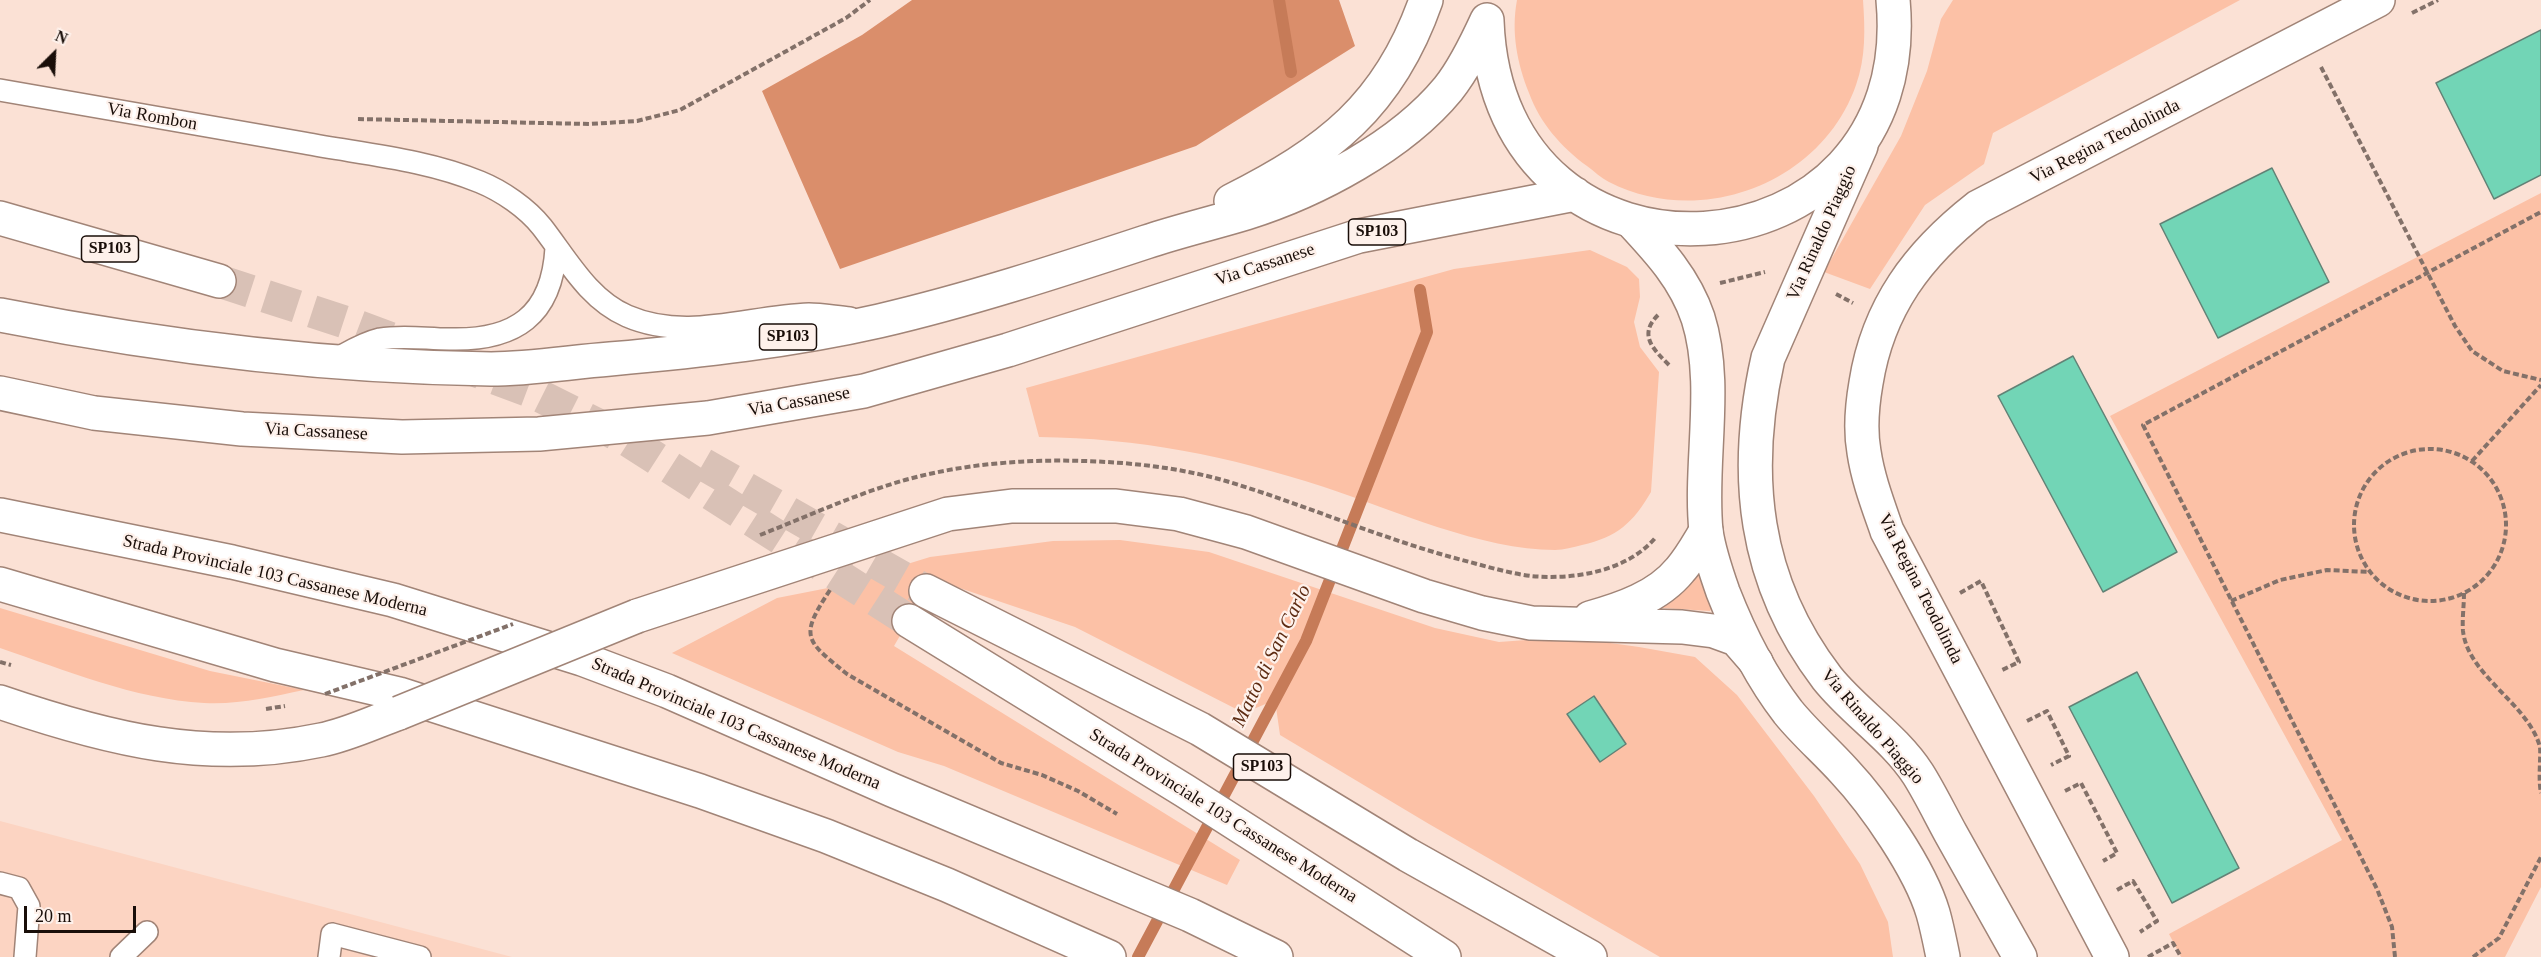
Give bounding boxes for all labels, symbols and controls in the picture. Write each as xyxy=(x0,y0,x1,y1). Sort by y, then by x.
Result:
north arrow xyxy=(24,24,84,84)
text: N xyxy=(53,27,70,47)
street label: Via Regina Teodolinda xyxy=(2026,95,2184,189)
street label: Via Rombon xyxy=(105,98,199,136)
street label: Via Rinaldo Piaggio xyxy=(1782,162,1862,304)
road number: SP103 xyxy=(1348,219,1406,245)
road number: SP103 xyxy=(82,236,138,262)
street label: Via Cassanese xyxy=(1212,239,1318,291)
road number: SP103 xyxy=(760,324,816,350)
street label: Via Cassanese xyxy=(746,382,852,422)
street label: Via Cassanese xyxy=(264,419,368,445)
street label: Via Regina Teodolinda xyxy=(1873,510,1967,668)
street label: Strada Provinciale 103 Cassanese Moderna xyxy=(121,530,429,622)
water label: Matto di San Carlo xyxy=(1227,581,1317,731)
street label: Strada Provinciale 103 Cassanese Moderna xyxy=(588,653,884,795)
street label: Via Rinaldo Piaggio xyxy=(1816,665,1928,789)
street label: Strada Provinciale 103 Cassanese Moderna xyxy=(1085,724,1361,908)
road number: SP103 xyxy=(1234,754,1290,780)
scale bar xyxy=(27,894,140,932)
text: 20 m xyxy=(35,906,72,926)

